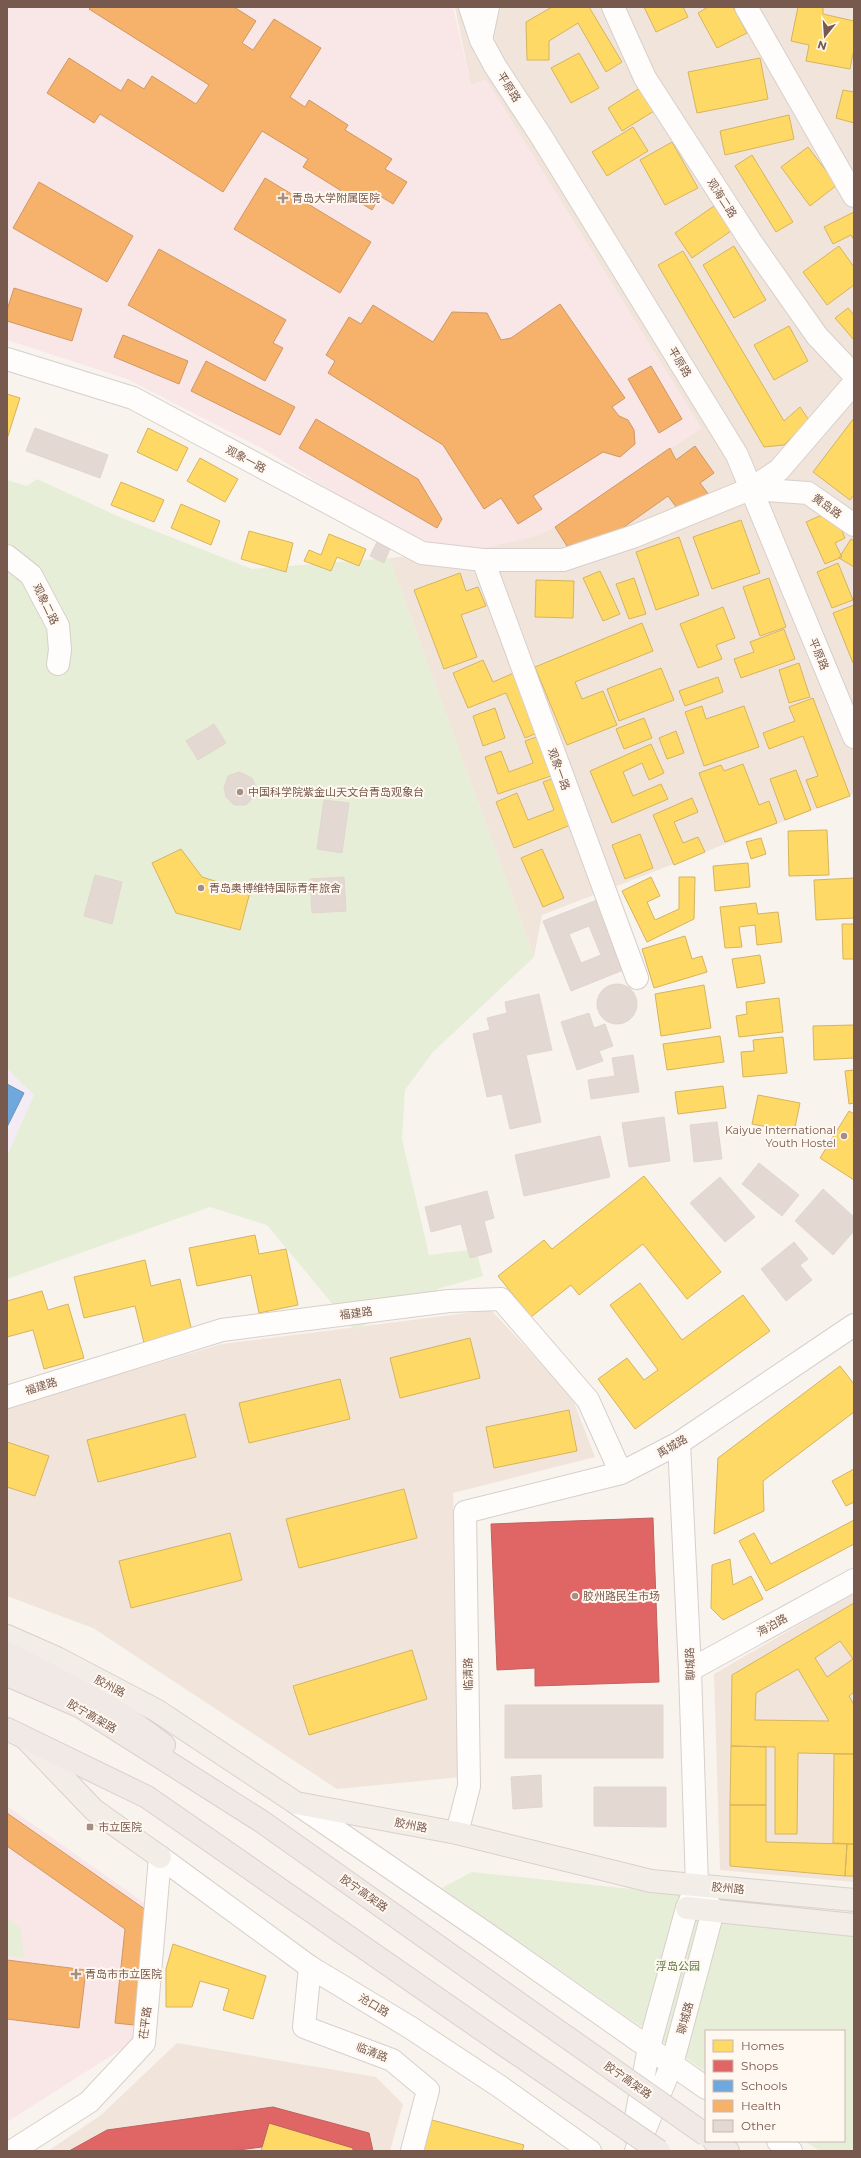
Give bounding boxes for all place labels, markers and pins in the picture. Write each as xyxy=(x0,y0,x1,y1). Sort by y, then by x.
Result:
place label: 青岛大学附属医院 xyxy=(292,191,380,205)
marker: 青岛大学附属医院 xyxy=(277,192,289,204)
place label: 中国科学院紫金山天文台青岛观象台 xyxy=(248,785,424,799)
marker: 中国科学院紫金山天文台青岛观象台 xyxy=(235,787,245,797)
place label: 青岛奥博维特国际青年旅舍 xyxy=(209,881,341,895)
marker: 青岛奥博维特国际青年旅舍 xyxy=(196,883,206,893)
place label: Kaiyue International Youth Hostel xyxy=(725,1123,836,1150)
marker: Kaiyue International Youth Hostel xyxy=(839,1131,849,1141)
place label: 胶州路民生市场 xyxy=(583,1589,660,1603)
marker: 胶州路民生市场 xyxy=(570,1591,580,1601)
place label: 市立医院 xyxy=(98,1820,142,1834)
marker: 市立医院 xyxy=(85,1822,95,1832)
place label: 青岛市市立医院 xyxy=(85,1967,162,1981)
marker: 青岛市市立医院 xyxy=(70,1968,82,1980)

